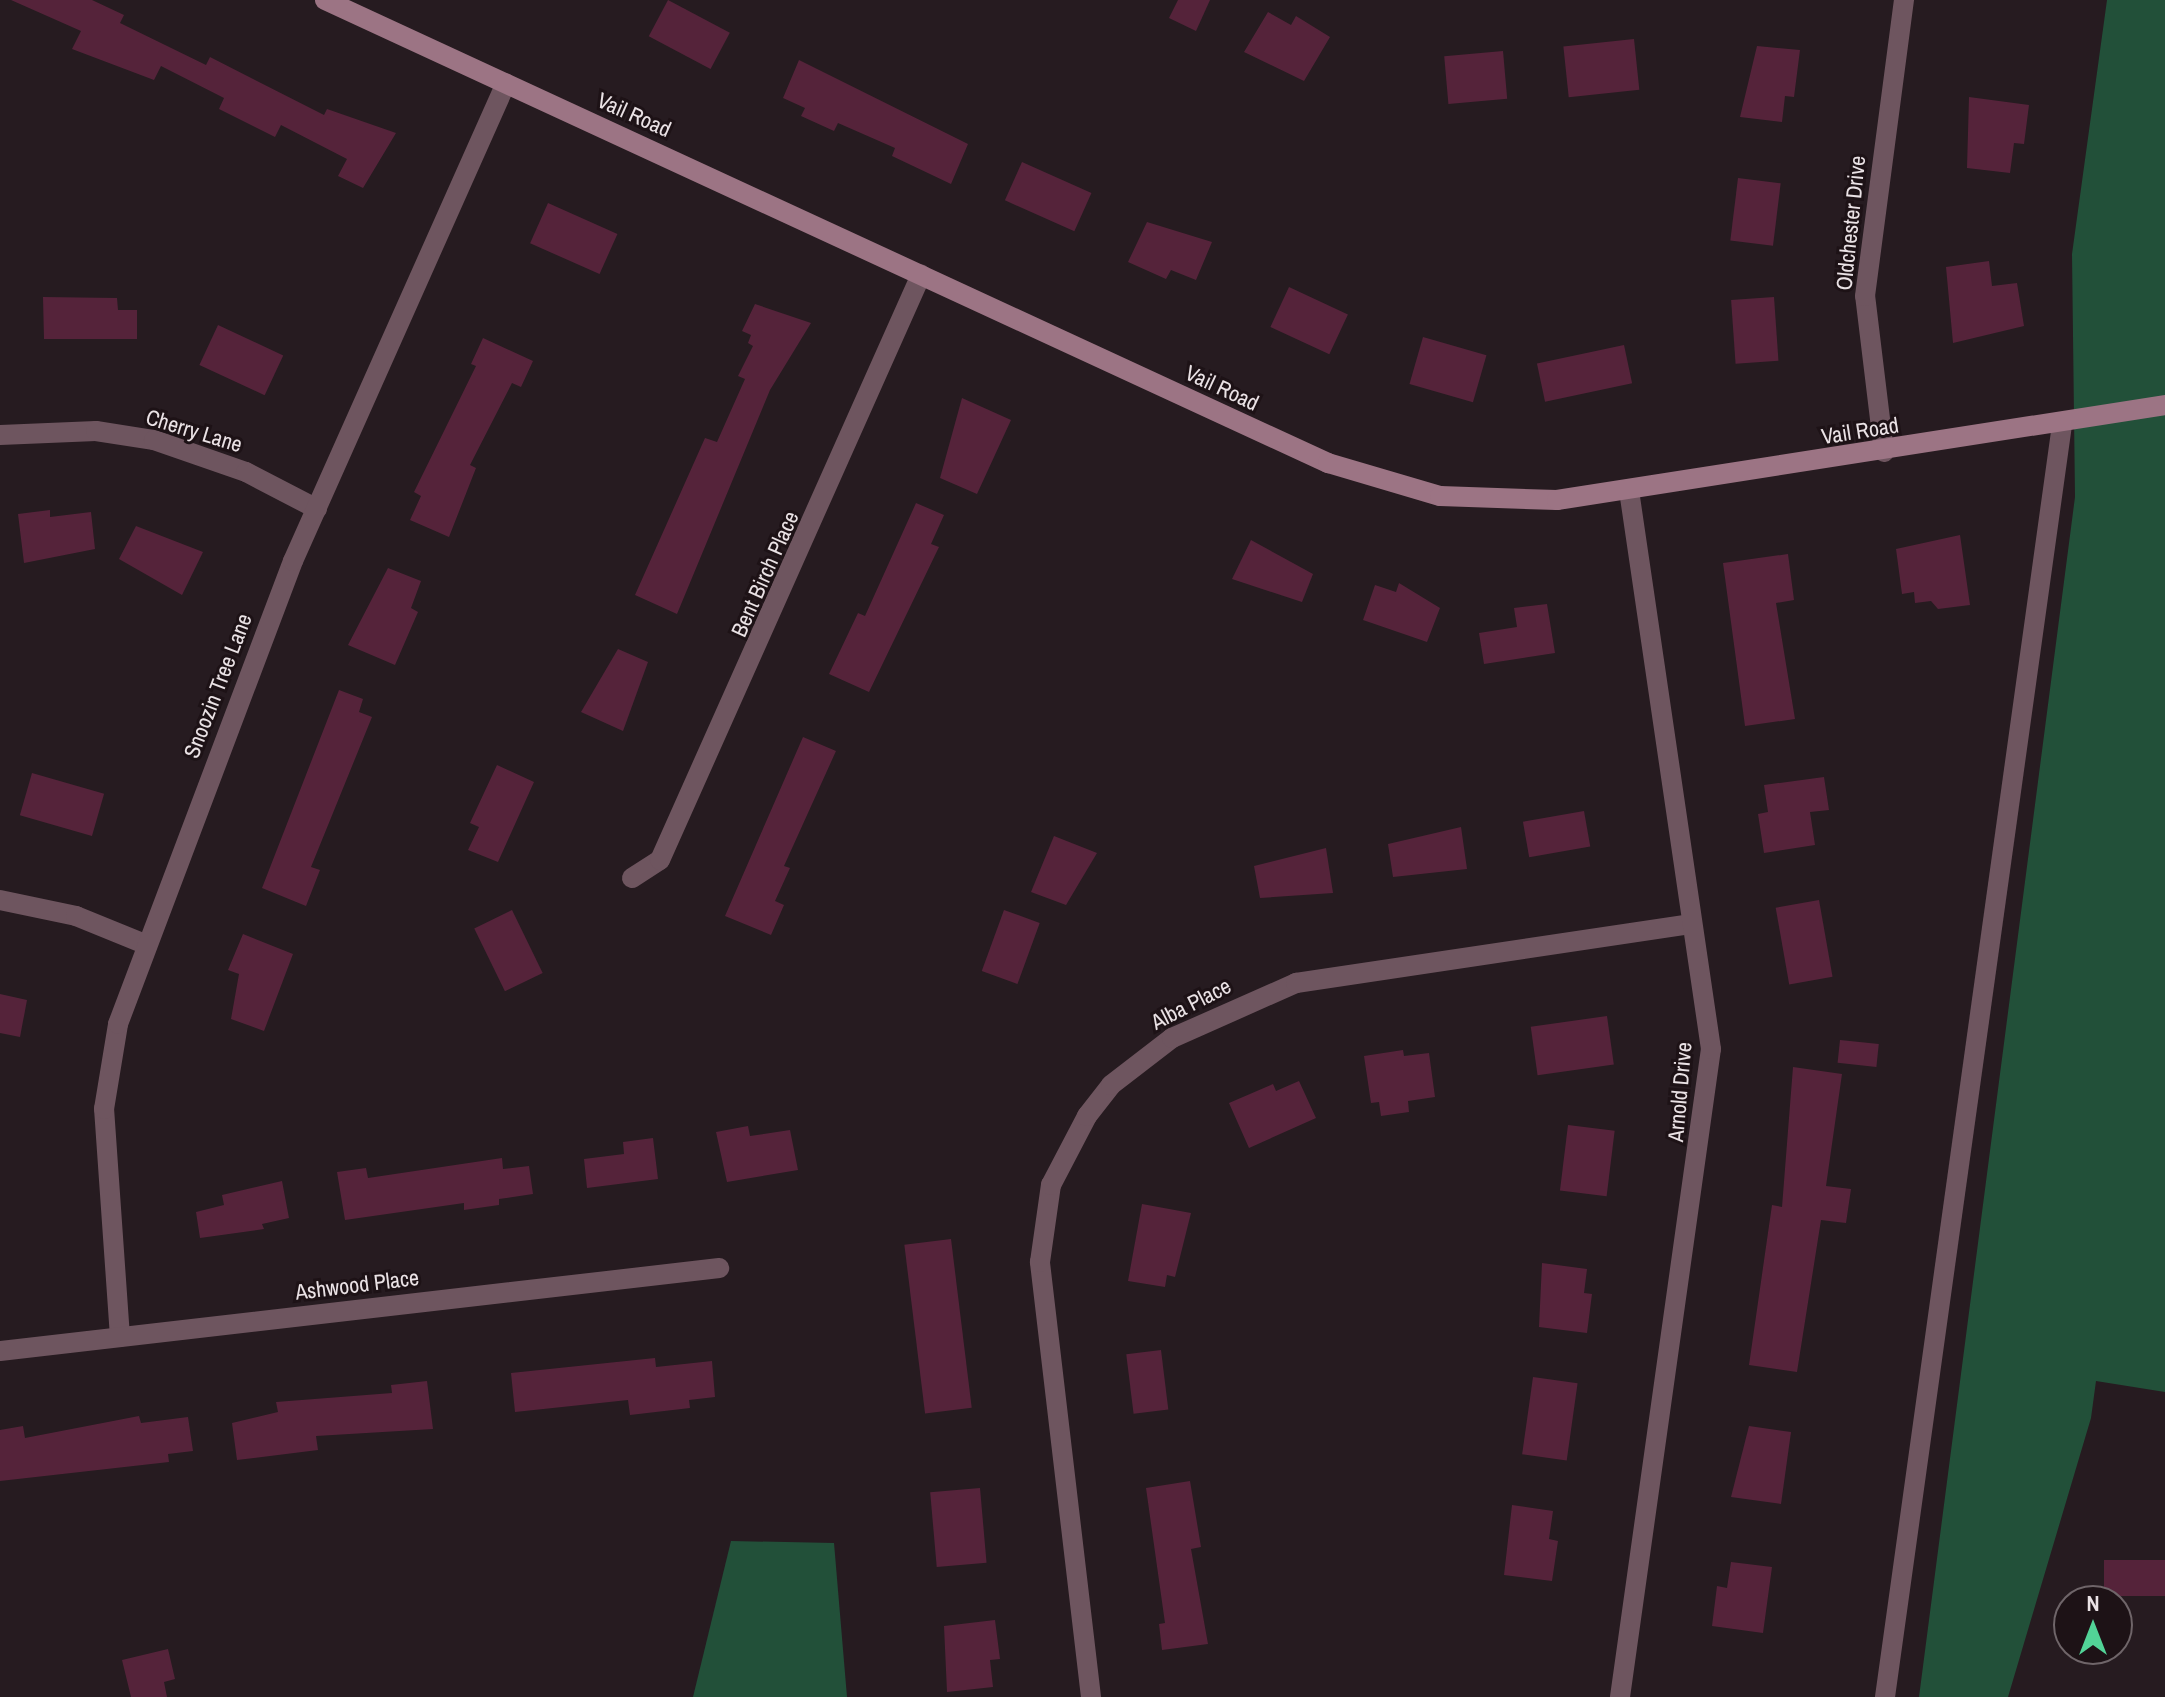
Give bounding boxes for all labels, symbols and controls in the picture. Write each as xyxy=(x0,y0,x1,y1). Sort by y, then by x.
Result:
street label: Vail Road xyxy=(593,87,675,143)
street label: Oldchester Drive xyxy=(1831,154,1871,292)
street label: Vail Road xyxy=(1181,360,1263,416)
street label: Cherry Lane xyxy=(143,404,245,458)
street label: Vail Road xyxy=(1819,412,1901,450)
street label: Bent Birch Place xyxy=(726,507,804,641)
street label: Snoozin Tree Lane xyxy=(178,610,258,762)
street label: Alba Place xyxy=(1147,973,1235,1035)
street label: Arnold Drive xyxy=(1662,1041,1698,1143)
street label: Ashwood Place xyxy=(294,1264,420,1306)
north arrow xyxy=(2053,1585,2133,1665)
text: N xyxy=(2086,1588,2100,1618)

